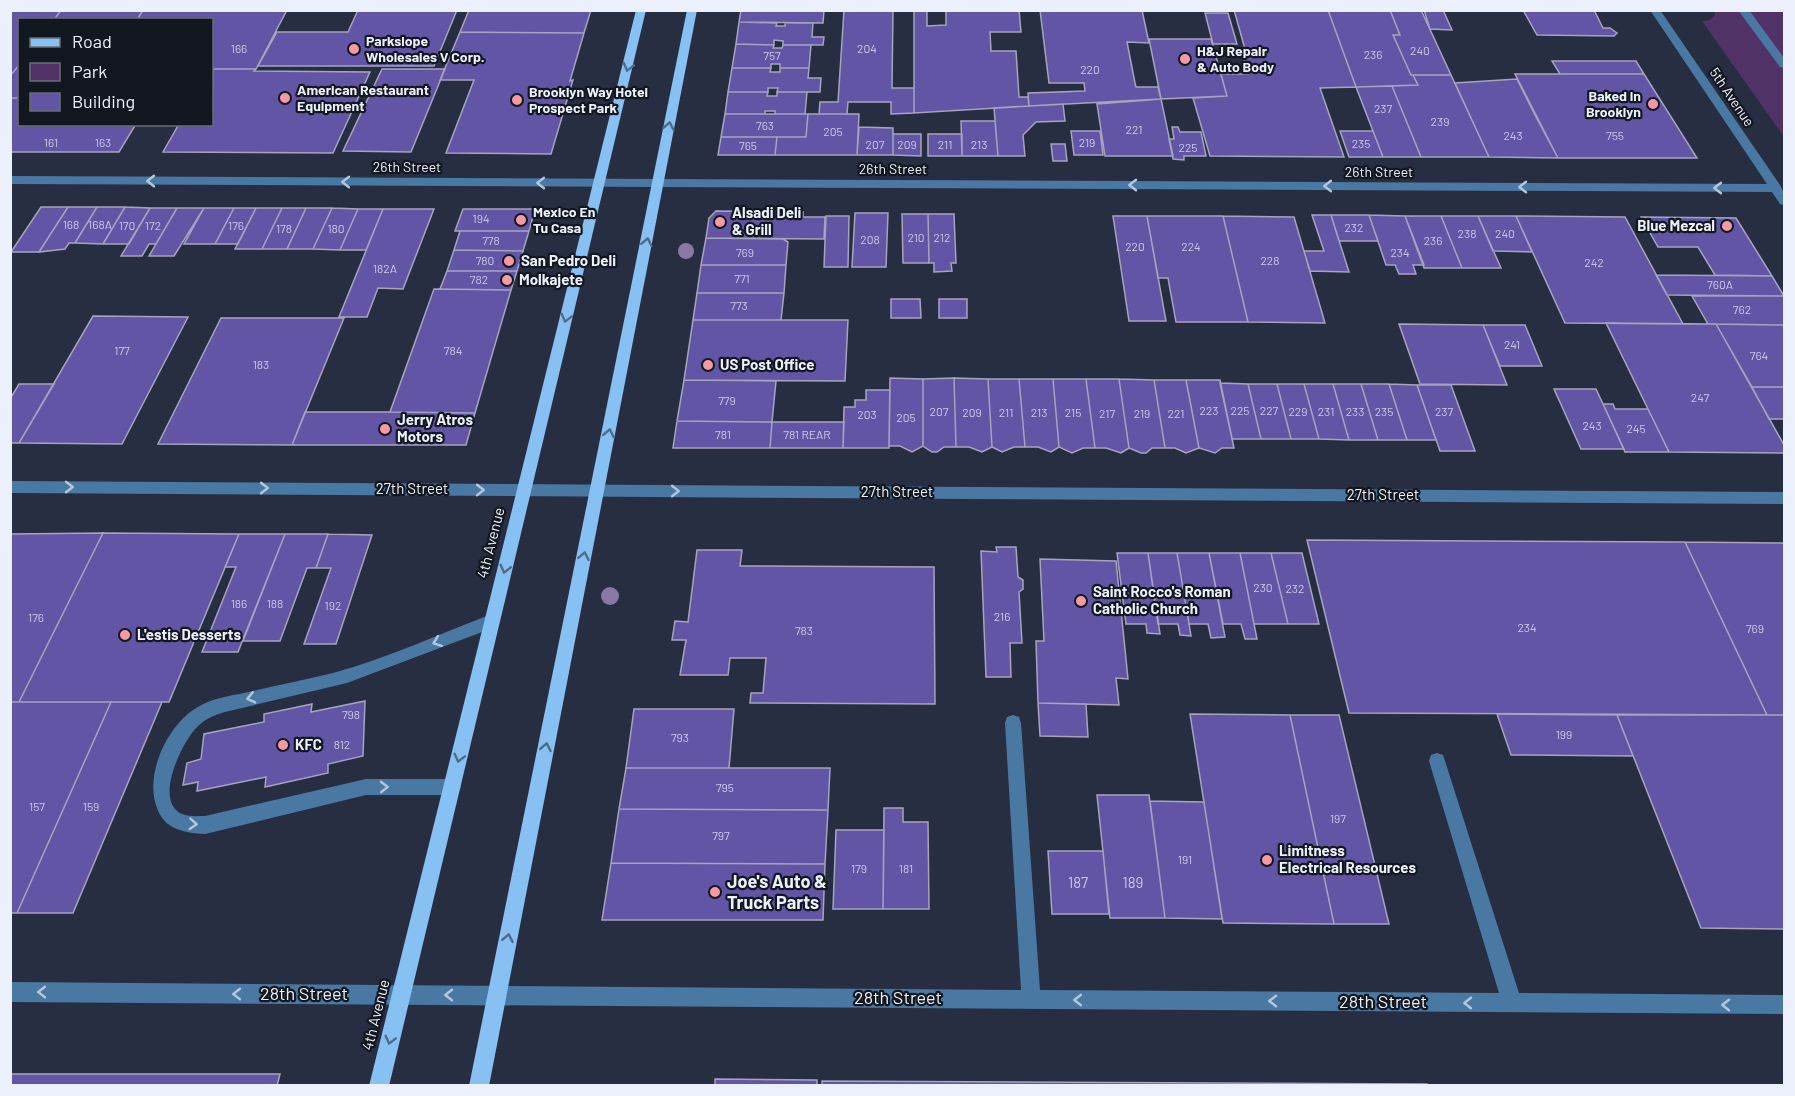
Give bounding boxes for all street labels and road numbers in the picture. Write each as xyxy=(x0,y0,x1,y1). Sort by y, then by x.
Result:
street label: 5th Avenue xyxy=(1707,64,1758,129)
street label: 26th Street xyxy=(373,158,441,175)
street label: 26th Street xyxy=(859,160,927,177)
street label: 26th Street xyxy=(1345,163,1413,180)
street label: 27th Street xyxy=(376,479,448,497)
street label: 27th Street xyxy=(861,482,933,500)
street label: 27th Street xyxy=(1347,485,1419,503)
street label: 4th Avenue xyxy=(473,505,508,580)
street label: 4th Avenue xyxy=(358,977,393,1052)
street label: 28th Street xyxy=(260,982,348,1004)
street label: 28th Street xyxy=(854,986,942,1008)
street label: 28th Street xyxy=(1339,990,1427,1012)

